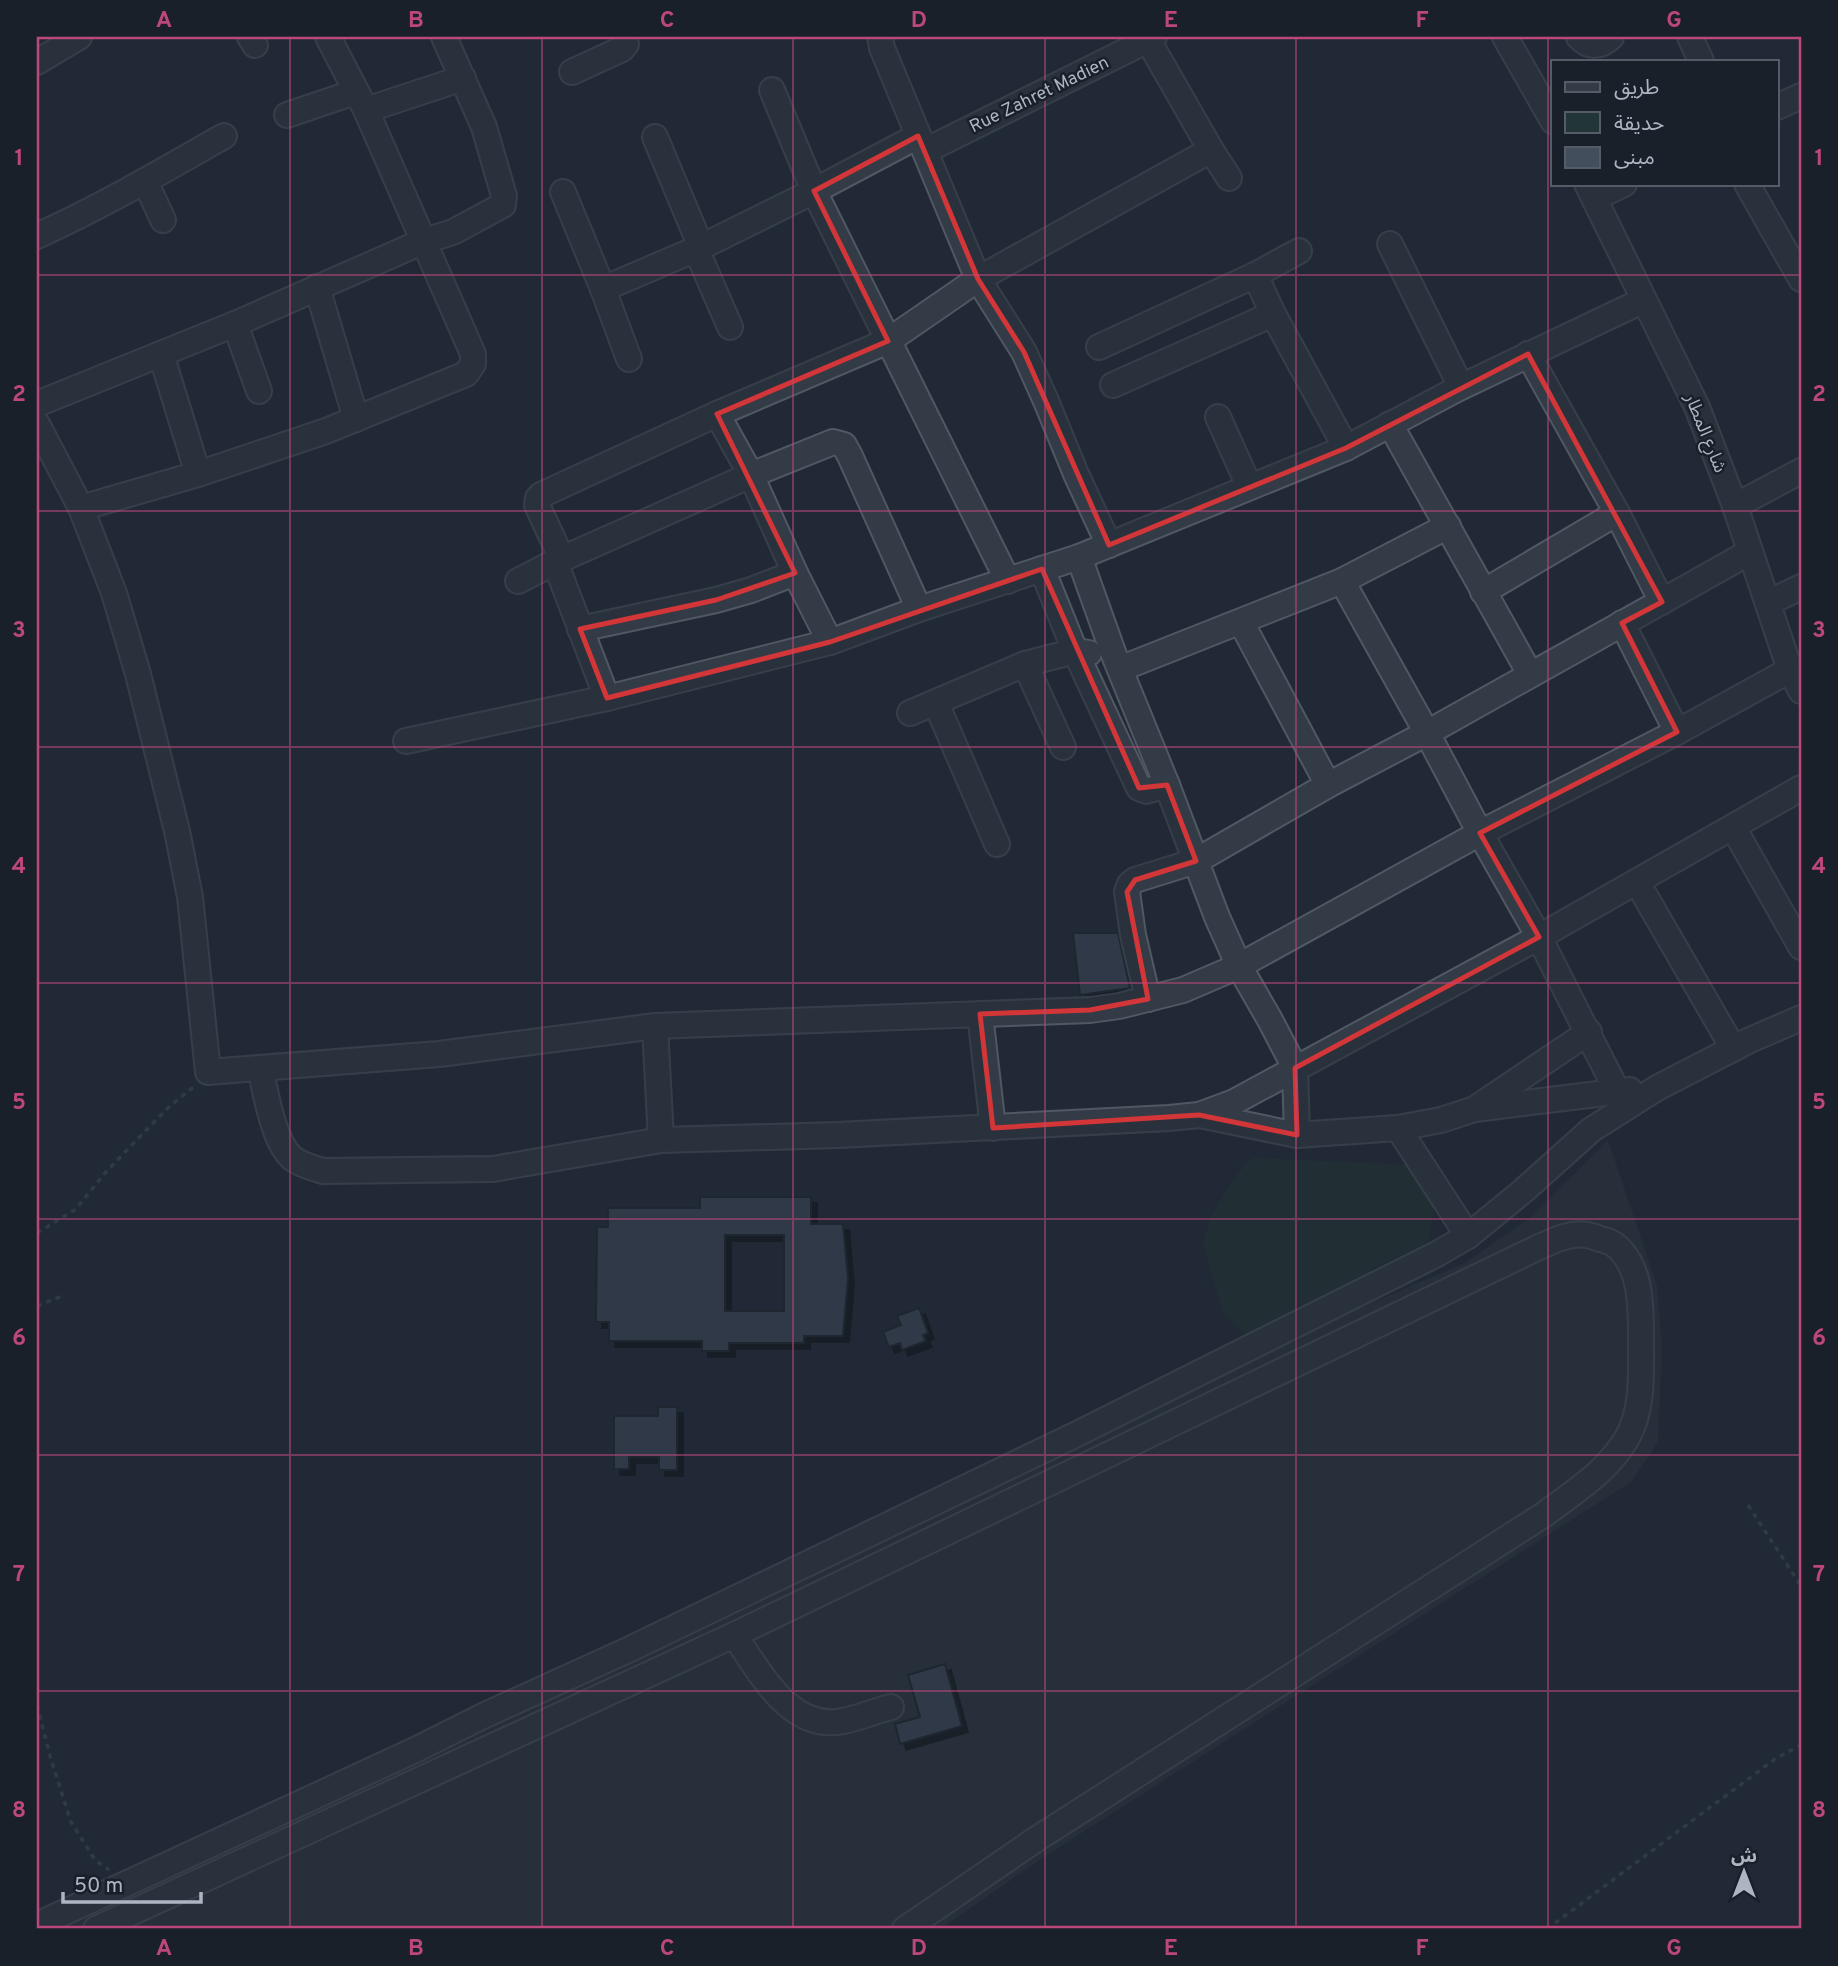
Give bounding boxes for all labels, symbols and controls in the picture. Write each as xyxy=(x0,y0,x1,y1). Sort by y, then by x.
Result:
text: A xyxy=(156,7,172,36)
text: B xyxy=(408,7,424,36)
text: C xyxy=(660,7,674,36)
text: D xyxy=(911,7,927,36)
text: E xyxy=(1164,7,1178,36)
text: F xyxy=(1415,7,1429,36)
text: G xyxy=(1666,7,1682,36)
street label: Rue Zahret Madien xyxy=(966,52,1113,139)
legend xyxy=(1551,60,1778,186)
text: طريق xyxy=(1614,75,1659,102)
text: حديقة xyxy=(1614,111,1664,138)
text: 1 xyxy=(14,145,24,174)
text: مبنى xyxy=(1614,145,1655,172)
text: 1 xyxy=(1814,145,1824,174)
text: 2 xyxy=(12,381,26,410)
text: 2 xyxy=(1812,381,1826,410)
street label: شارع المطار xyxy=(1677,390,1731,477)
text: 3 xyxy=(12,617,26,646)
text: 3 xyxy=(1812,617,1826,646)
text: 4 xyxy=(12,853,26,882)
text: 4 xyxy=(1812,853,1826,882)
text: 5 xyxy=(12,1089,26,1118)
text: 5 xyxy=(1812,1089,1826,1118)
text: 6 xyxy=(12,1325,26,1354)
text: 6 xyxy=(1812,1325,1826,1354)
text: 7 xyxy=(13,1561,25,1590)
text: 7 xyxy=(1813,1561,1825,1590)
text: 8 xyxy=(12,1797,26,1826)
text: 8 xyxy=(1812,1797,1826,1826)
north arrow xyxy=(1708,1836,1778,1906)
text: ش xyxy=(1731,1845,1757,1869)
scale bar xyxy=(63,1861,201,1905)
text: 50 m xyxy=(74,1873,123,1900)
text: A xyxy=(156,1935,172,1964)
text: B xyxy=(408,1935,424,1964)
text: C xyxy=(660,1935,674,1964)
text: D xyxy=(911,1935,927,1964)
text: E xyxy=(1164,1935,1178,1964)
text: F xyxy=(1415,1935,1429,1964)
text: G xyxy=(1666,1935,1682,1964)

